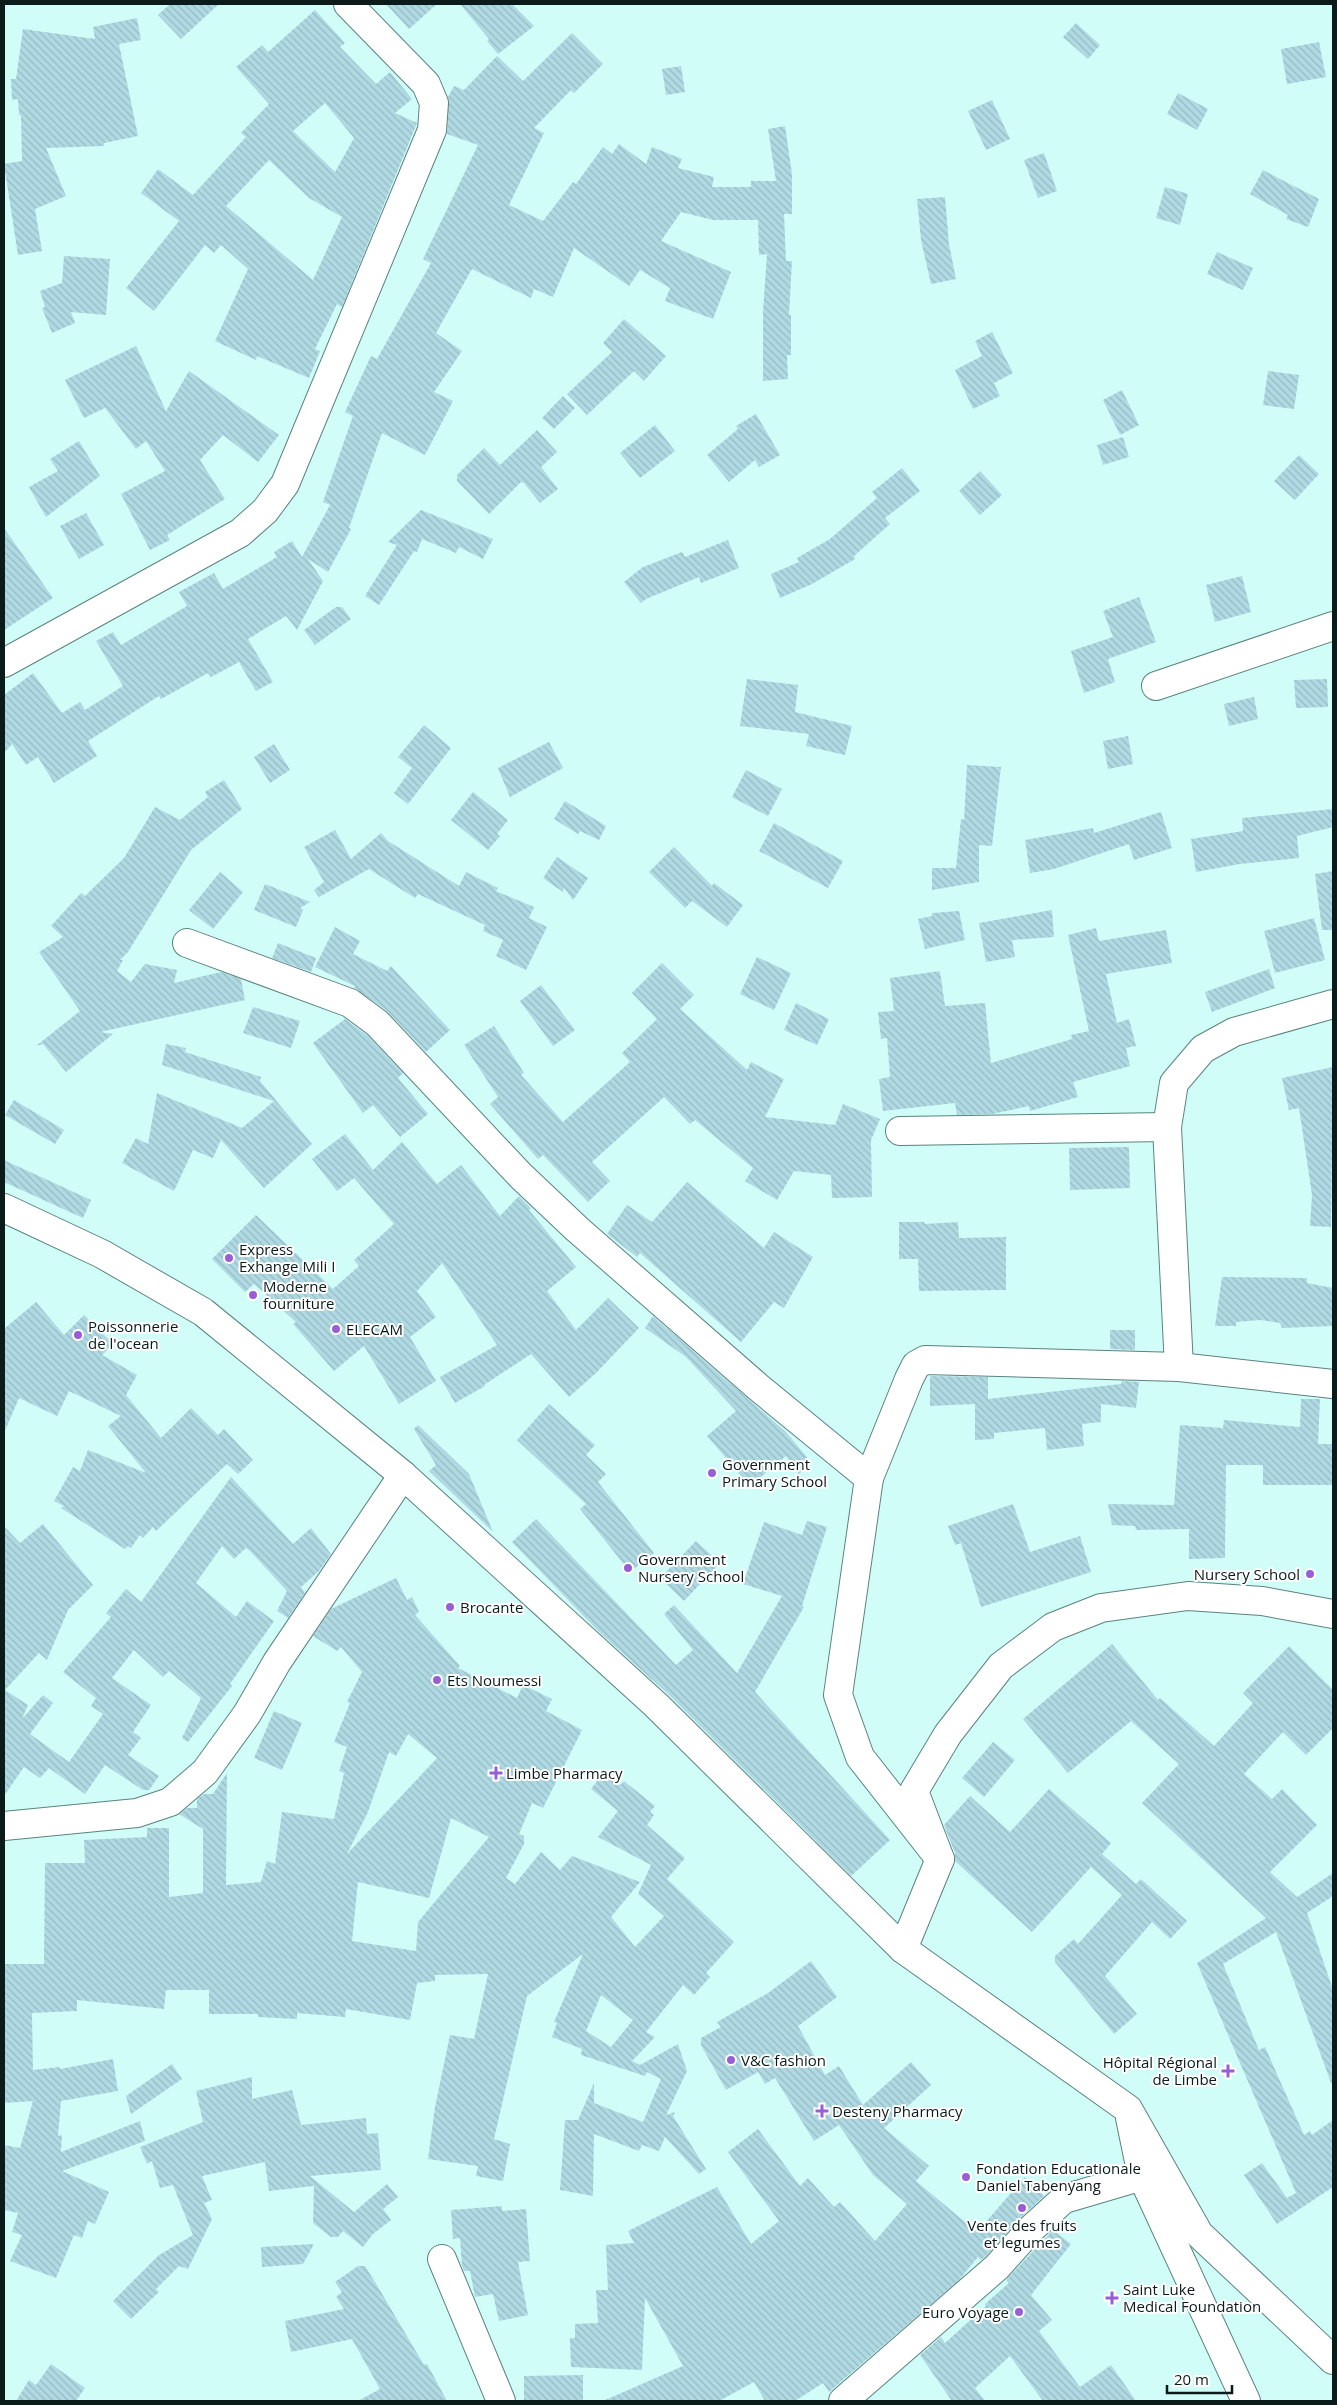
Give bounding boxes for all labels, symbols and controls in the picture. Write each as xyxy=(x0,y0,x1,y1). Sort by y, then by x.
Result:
place label: Express Exhange Mili I xyxy=(239,1239,335,1276)
marker: Express Exhange Mili I xyxy=(223,1252,235,1264)
place label: Moderne fourniture xyxy=(263,1276,334,1313)
marker: Moderne fourniture xyxy=(247,1289,259,1301)
place label: Poissonnerie de l'ocean xyxy=(88,1316,178,1353)
place label: ELECAM xyxy=(346,1319,403,1339)
marker: ELECAM xyxy=(330,1323,342,1335)
marker: Poissonnerie de l'ocean xyxy=(72,1329,84,1341)
place label: Government Primary School xyxy=(722,1454,827,1491)
marker: Government Primary School xyxy=(706,1467,718,1479)
place label: Government Nursery School xyxy=(638,1549,744,1586)
marker: Government Nursery School xyxy=(622,1562,634,1574)
place label: Nursery School xyxy=(1194,1564,1300,1584)
marker: Nursery School xyxy=(1304,1568,1316,1580)
place label: Brocante xyxy=(460,1597,523,1617)
marker: Brocante xyxy=(444,1601,456,1613)
place label: Ets Noumessi xyxy=(447,1670,542,1690)
marker: Ets Noumessi xyxy=(431,1674,443,1686)
place label: Limbe Pharmacy xyxy=(506,1763,623,1783)
marker: Limbe Pharmacy xyxy=(490,1767,502,1779)
place label: V&C fashion xyxy=(741,2050,826,2070)
place label: Hôpital Régional de Limbe xyxy=(1103,2052,1217,2089)
marker: V&C fashion xyxy=(725,2054,737,2066)
marker: Hôpital Régional de Limbe xyxy=(1221,2064,1235,2078)
place label: Desteny Pharmacy xyxy=(832,2101,963,2121)
marker: Desteny Pharmacy xyxy=(816,2105,828,2117)
place label: Fondation Educationale Daniel Tabenyang xyxy=(976,2158,1141,2195)
marker: Fondation Educationale Daniel Tabenyang xyxy=(960,2171,972,2183)
marker: Vente des fruits et legumes xyxy=(1016,2202,1028,2214)
place label: Vente des fruits et legumes xyxy=(967,2215,1077,2252)
place label: Saint Luke Medical Foundation xyxy=(1123,2279,1261,2316)
marker: Saint Luke Medical Foundation xyxy=(1105,2291,1119,2305)
place label: Euro Voyage xyxy=(922,2302,1009,2322)
marker: Euro Voyage xyxy=(1013,2306,1025,2318)
scale bar xyxy=(1167,2362,1232,2394)
text: 20 m xyxy=(1174,2369,1209,2389)

